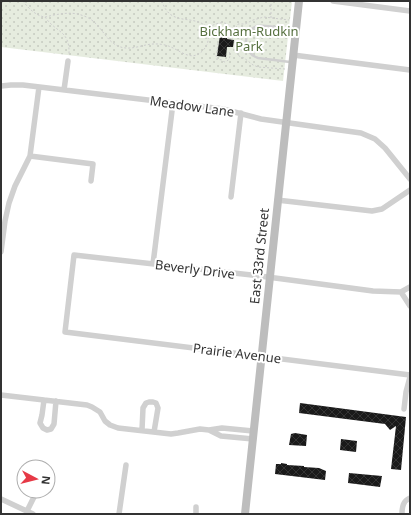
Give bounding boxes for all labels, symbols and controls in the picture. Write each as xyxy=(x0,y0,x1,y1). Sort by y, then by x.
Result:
park label: Bickham-Rudkin Park xyxy=(199,22,299,55)
street label: Meadow Lane xyxy=(149,91,235,121)
street label: East 33rd Street xyxy=(245,207,273,305)
street label: Beverly Drive xyxy=(154,255,236,283)
street label: Prairie Avenue xyxy=(192,339,282,367)
north arrow xyxy=(16,459,56,499)
text: N xyxy=(38,475,54,486)

